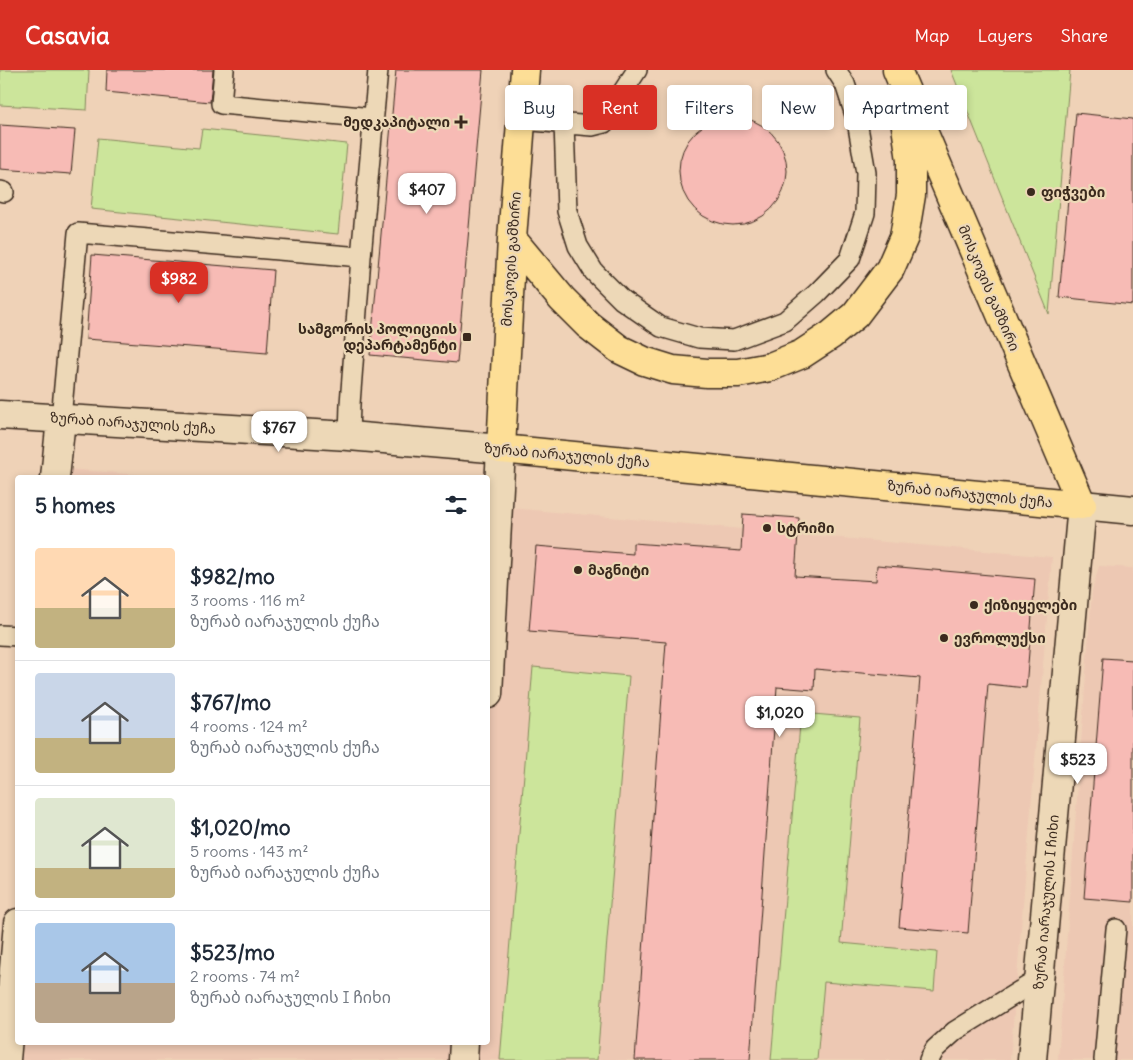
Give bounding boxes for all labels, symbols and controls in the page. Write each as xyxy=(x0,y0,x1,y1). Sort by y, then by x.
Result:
text: Casavia xyxy=(25,20,110,50)
text: Map xyxy=(914,24,949,47)
text: Layers xyxy=(977,24,1033,47)
text: Share xyxy=(1061,24,1108,47)
chip: Buy xyxy=(505,85,573,130)
chip: Rent xyxy=(583,85,657,130)
chip: Filters xyxy=(667,85,752,130)
chip: New xyxy=(762,85,834,130)
chip: Apartment xyxy=(844,85,967,130)
place label: მედკაპიტალი xyxy=(343,113,450,131)
marker: მედკაპიტალი xyxy=(454,115,468,129)
pin: $407 xyxy=(397,172,457,215)
text: $407 xyxy=(409,179,445,199)
place label: ფიჭვები xyxy=(1041,183,1105,201)
marker: ფიჭვები xyxy=(1025,186,1037,198)
street label: მოსკოვის გამზირი xyxy=(497,191,525,327)
street label: მოსკოვის გამზირი xyxy=(954,222,1024,354)
pin: $982 xyxy=(149,262,209,304)
text: $982 xyxy=(161,268,197,288)
place label: სამგორის პოლიციის დეპარტამენტი xyxy=(298,320,457,354)
marker: სამგორის პოლიციის დეპარტამენტი xyxy=(461,331,473,343)
street label: ზურაბ იარაჯულის ქუჩა xyxy=(50,408,216,438)
pin: $767 xyxy=(249,410,309,453)
text: $767 xyxy=(262,417,296,437)
street label: ზურაბ იარაჯულის ქუჩა xyxy=(483,439,651,471)
street label: ზურაბ იარაჯულის ქუჩა xyxy=(886,476,1054,512)
icon: filters xyxy=(442,491,470,519)
text: 5 homes xyxy=(35,492,115,519)
place label: სტრიმი xyxy=(777,519,834,537)
marker: სტრიმი xyxy=(761,522,773,534)
place label: მაგნიტი xyxy=(588,561,649,579)
text: $982/mo xyxy=(190,563,275,590)
marker: მაგნიტი xyxy=(572,564,584,576)
icon: home xyxy=(75,568,135,628)
text: 3 rooms · 116 m² xyxy=(190,590,306,610)
place label: ქიზიყელები xyxy=(984,596,1077,614)
marker: ქიზიყელები xyxy=(968,599,980,611)
text: ზურაბ იარაჯულის ქუჩა xyxy=(190,611,380,631)
place label: ევროლუქსი xyxy=(954,629,1046,647)
marker: ევროლუქსი xyxy=(938,632,950,644)
text: $767/mo xyxy=(190,689,271,716)
icon: home xyxy=(75,693,135,753)
pin: $1,020 xyxy=(739,696,821,738)
text: $1,020 xyxy=(756,702,804,722)
text: 4 rooms · 124 m² xyxy=(190,716,308,736)
text: ზურაბ იარაჯულის ქუჩა xyxy=(190,737,380,757)
pin: $523 xyxy=(1048,742,1108,785)
text: $523 xyxy=(1060,749,1096,769)
text: $1,020/mo xyxy=(190,814,291,841)
street label: ზურაბ იარაჯულის I ჩიხი xyxy=(1029,814,1063,990)
icon: home xyxy=(75,818,135,878)
text: 5 rooms · 143 m² xyxy=(190,841,308,861)
text: ზურაბ იარაჯულის ქუჩა xyxy=(190,862,380,882)
text: $523/mo xyxy=(190,939,275,966)
icon: home xyxy=(75,943,135,1003)
text: 2 rooms · 74 m² xyxy=(190,966,300,986)
text: ზურაბ იარაჯულის I ჩიხი xyxy=(190,987,391,1007)

